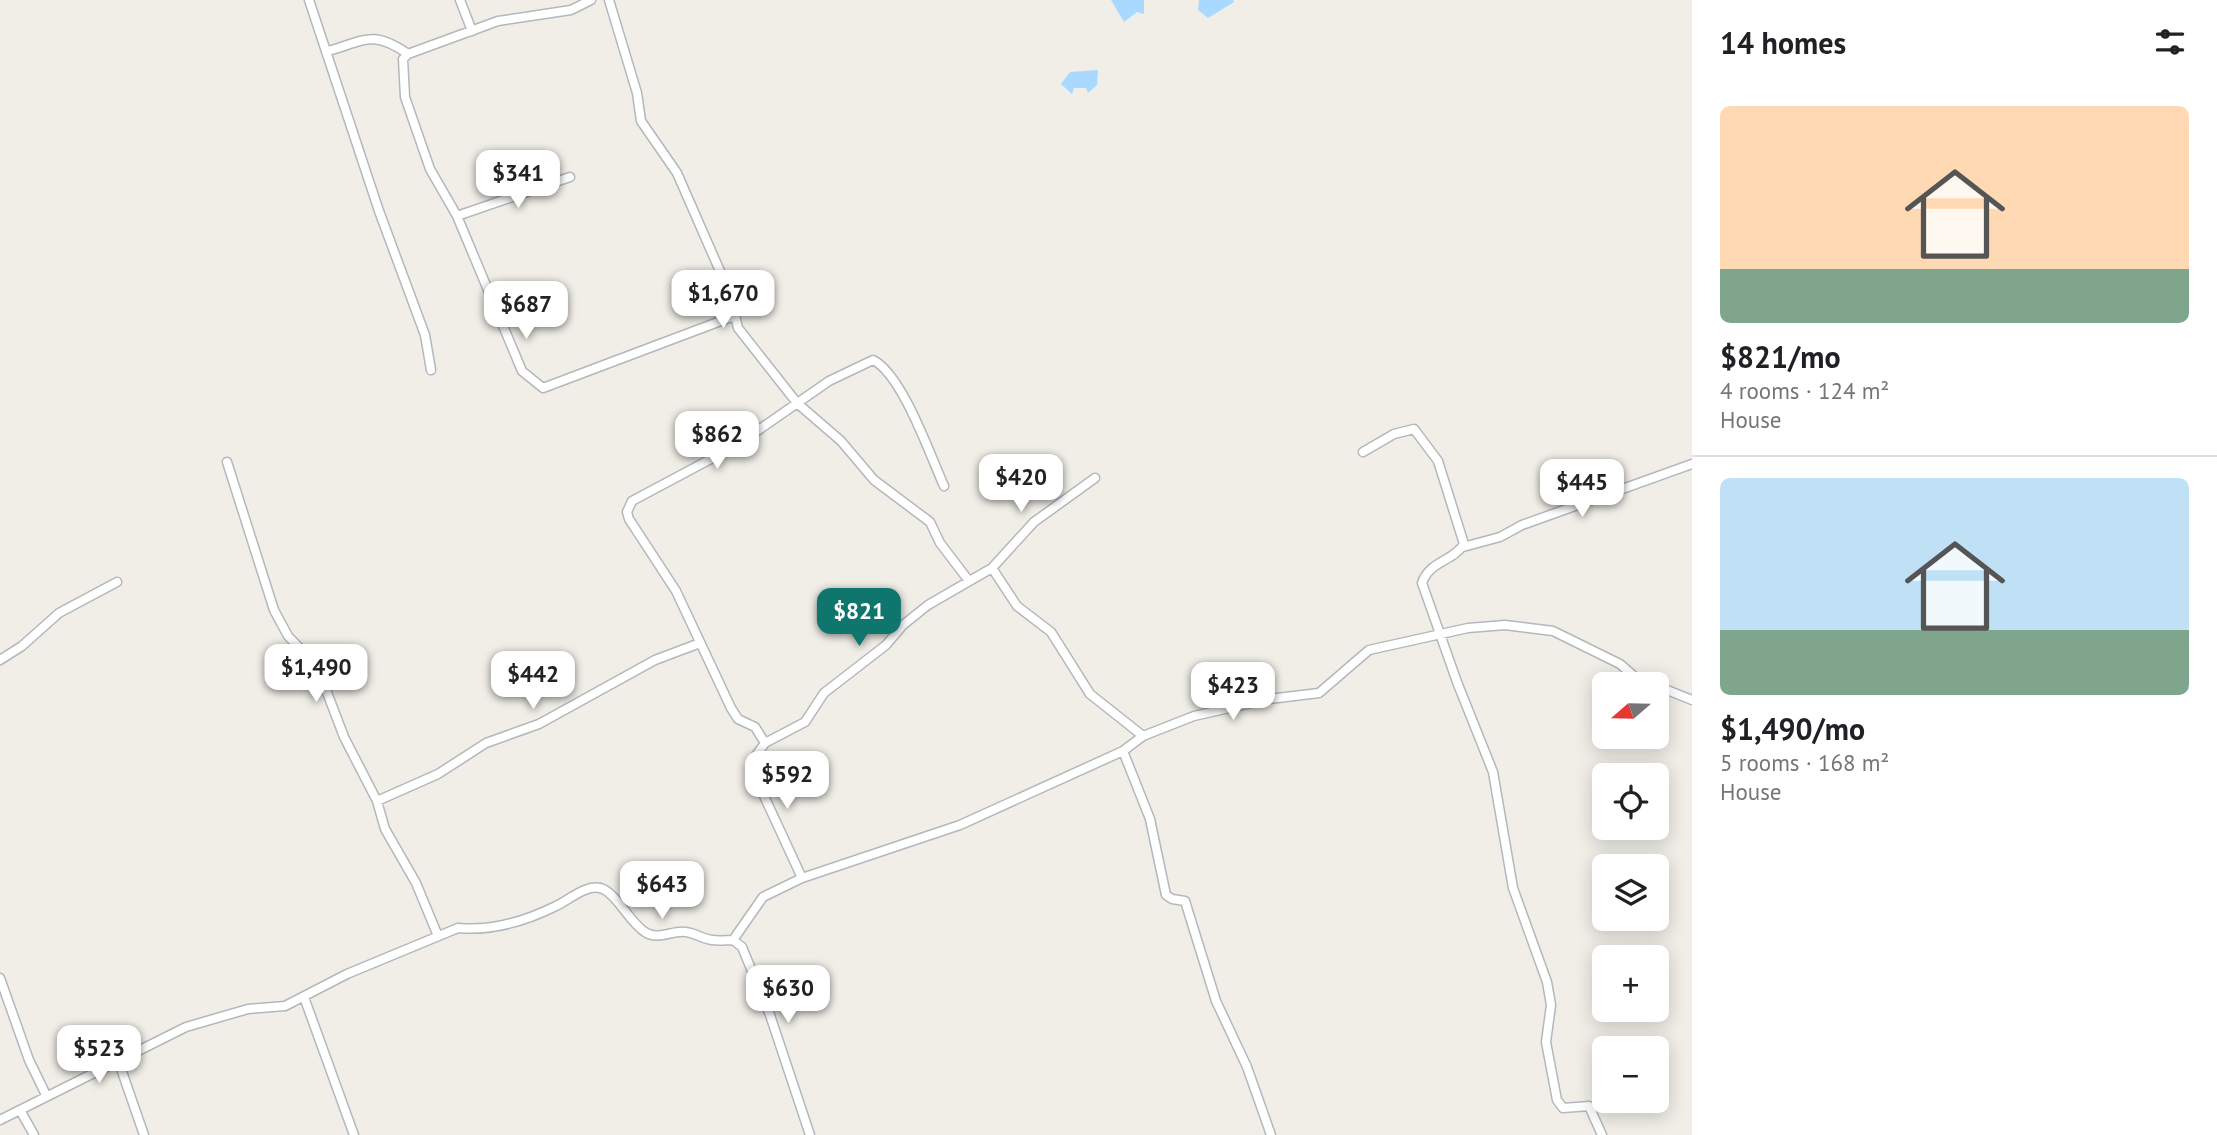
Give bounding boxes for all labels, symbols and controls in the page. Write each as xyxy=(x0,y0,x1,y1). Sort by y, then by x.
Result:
text: 14 homes xyxy=(1720,23,1846,62)
icon: filters xyxy=(2151,23,2189,61)
pin: $341 xyxy=(477,150,559,210)
icon: home xyxy=(1892,151,2018,277)
text: $341 xyxy=(492,158,544,187)
pin: $1,670 xyxy=(666,270,780,330)
text: $1,670 xyxy=(687,278,759,307)
pin: $687 xyxy=(485,282,567,341)
text: $687 xyxy=(500,289,552,318)
text: $821/mo xyxy=(1720,337,1841,376)
text: 4 rooms · 124 m² xyxy=(1720,376,1889,405)
text: House xyxy=(1720,405,1782,434)
pin: $862 xyxy=(676,412,758,471)
text: $862 xyxy=(691,419,743,448)
pin: $420 xyxy=(980,454,1062,514)
pin: $445 xyxy=(1541,460,1623,519)
text: $420 xyxy=(995,462,1047,491)
text: $445 xyxy=(1556,467,1608,496)
icon: home xyxy=(1892,523,2018,649)
pin: $821 xyxy=(818,588,900,648)
text: $821 xyxy=(833,596,885,625)
pin: $1,490 xyxy=(259,644,373,704)
text: $1,490 xyxy=(280,652,352,681)
pin: $442 xyxy=(492,652,574,711)
text: $442 xyxy=(507,659,559,688)
pin: $423 xyxy=(1192,662,1274,722)
text: $423 xyxy=(1207,670,1259,699)
north arrow xyxy=(1592,672,1670,749)
map controls xyxy=(1592,672,1669,1113)
text: $1,490/mo xyxy=(1720,709,1865,748)
text: 5 rooms · 168 m² xyxy=(1720,748,1889,777)
pin: $592 xyxy=(746,752,828,811)
text: $592 xyxy=(761,759,813,788)
button: locate xyxy=(1592,763,1669,840)
text: House xyxy=(1720,777,1782,806)
button: layers xyxy=(1592,854,1669,931)
pin: $643 xyxy=(621,862,703,921)
text: $643 xyxy=(636,869,688,898)
button: + xyxy=(1592,945,1669,1022)
pin: $630 xyxy=(747,965,829,1025)
text: $630 xyxy=(762,973,814,1002)
pin: $523 xyxy=(58,1026,140,1085)
text: $523 xyxy=(73,1033,125,1062)
button: − xyxy=(1592,1036,1669,1113)

